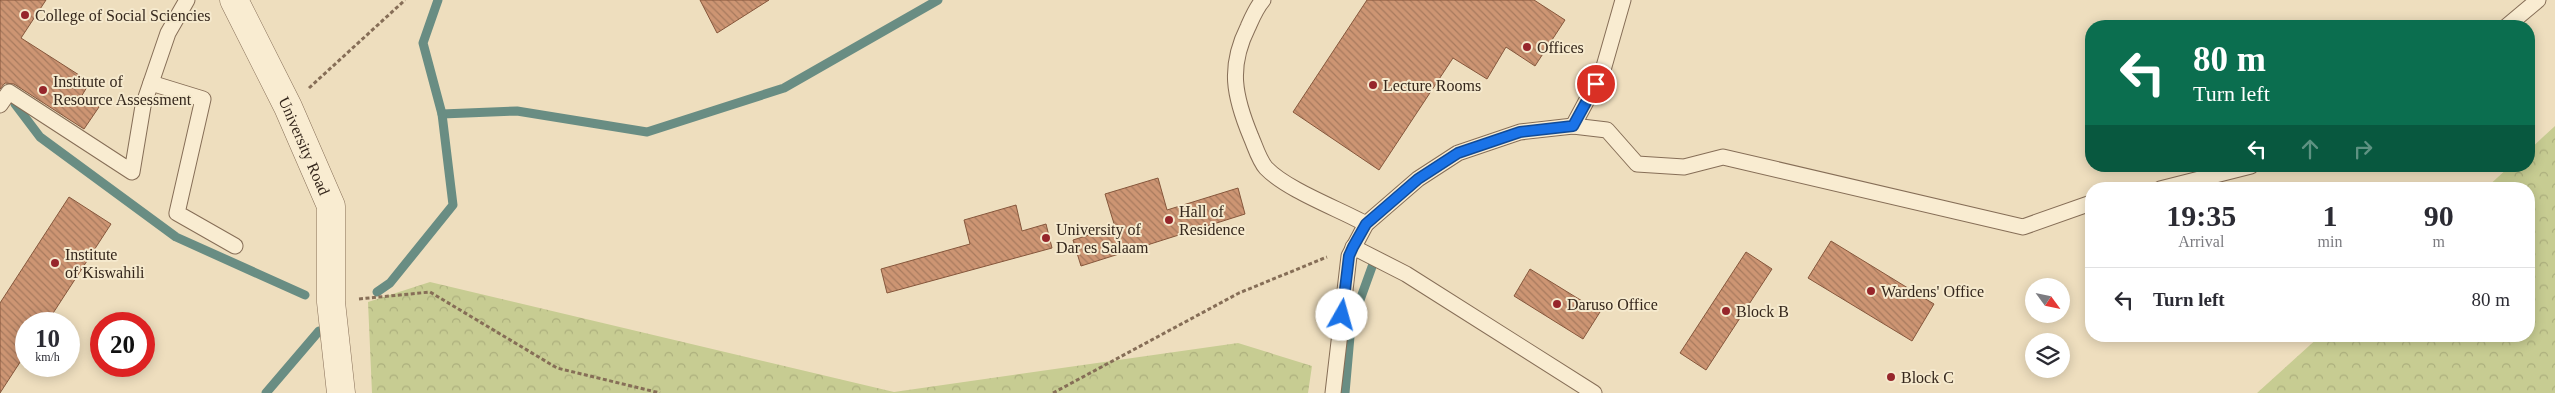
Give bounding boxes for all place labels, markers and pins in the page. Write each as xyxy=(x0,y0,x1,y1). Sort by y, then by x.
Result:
place label: College of Social Sciencies xyxy=(35,7,211,25)
marker: College of Social Sciencies xyxy=(19,9,31,21)
place label: Offices xyxy=(1537,39,1584,56)
marker: Offices xyxy=(1521,41,1533,53)
pin xyxy=(1575,63,1617,105)
place label: Institute of Resource Assessment xyxy=(53,73,192,108)
place label: Lecture Rooms xyxy=(1383,77,1481,94)
marker: Lecture Rooms xyxy=(1367,79,1379,91)
marker: Institute of Resource Assessment xyxy=(37,84,49,96)
place label: Hall of Residence xyxy=(1179,203,1245,238)
marker: Hall of Residence xyxy=(1163,214,1175,226)
place label: University of Dar es Salaam xyxy=(1056,221,1149,256)
marker: University of Dar es Salaam xyxy=(1040,232,1052,244)
place label: Institute of Kiswahili xyxy=(65,246,145,281)
marker: Institute of Kiswahili xyxy=(49,257,61,269)
place label: Wardens' Office xyxy=(1881,283,1984,300)
marker: Wardens' Office xyxy=(1865,285,1877,297)
place label: Daruso Office xyxy=(1567,296,1658,313)
marker: Daruso Office xyxy=(1551,298,1563,310)
place label: Block B xyxy=(1736,303,1789,320)
marker: Block B xyxy=(1720,305,1732,317)
place label: Block C xyxy=(1901,369,1954,386)
marker: Block C xyxy=(1885,371,1897,383)

